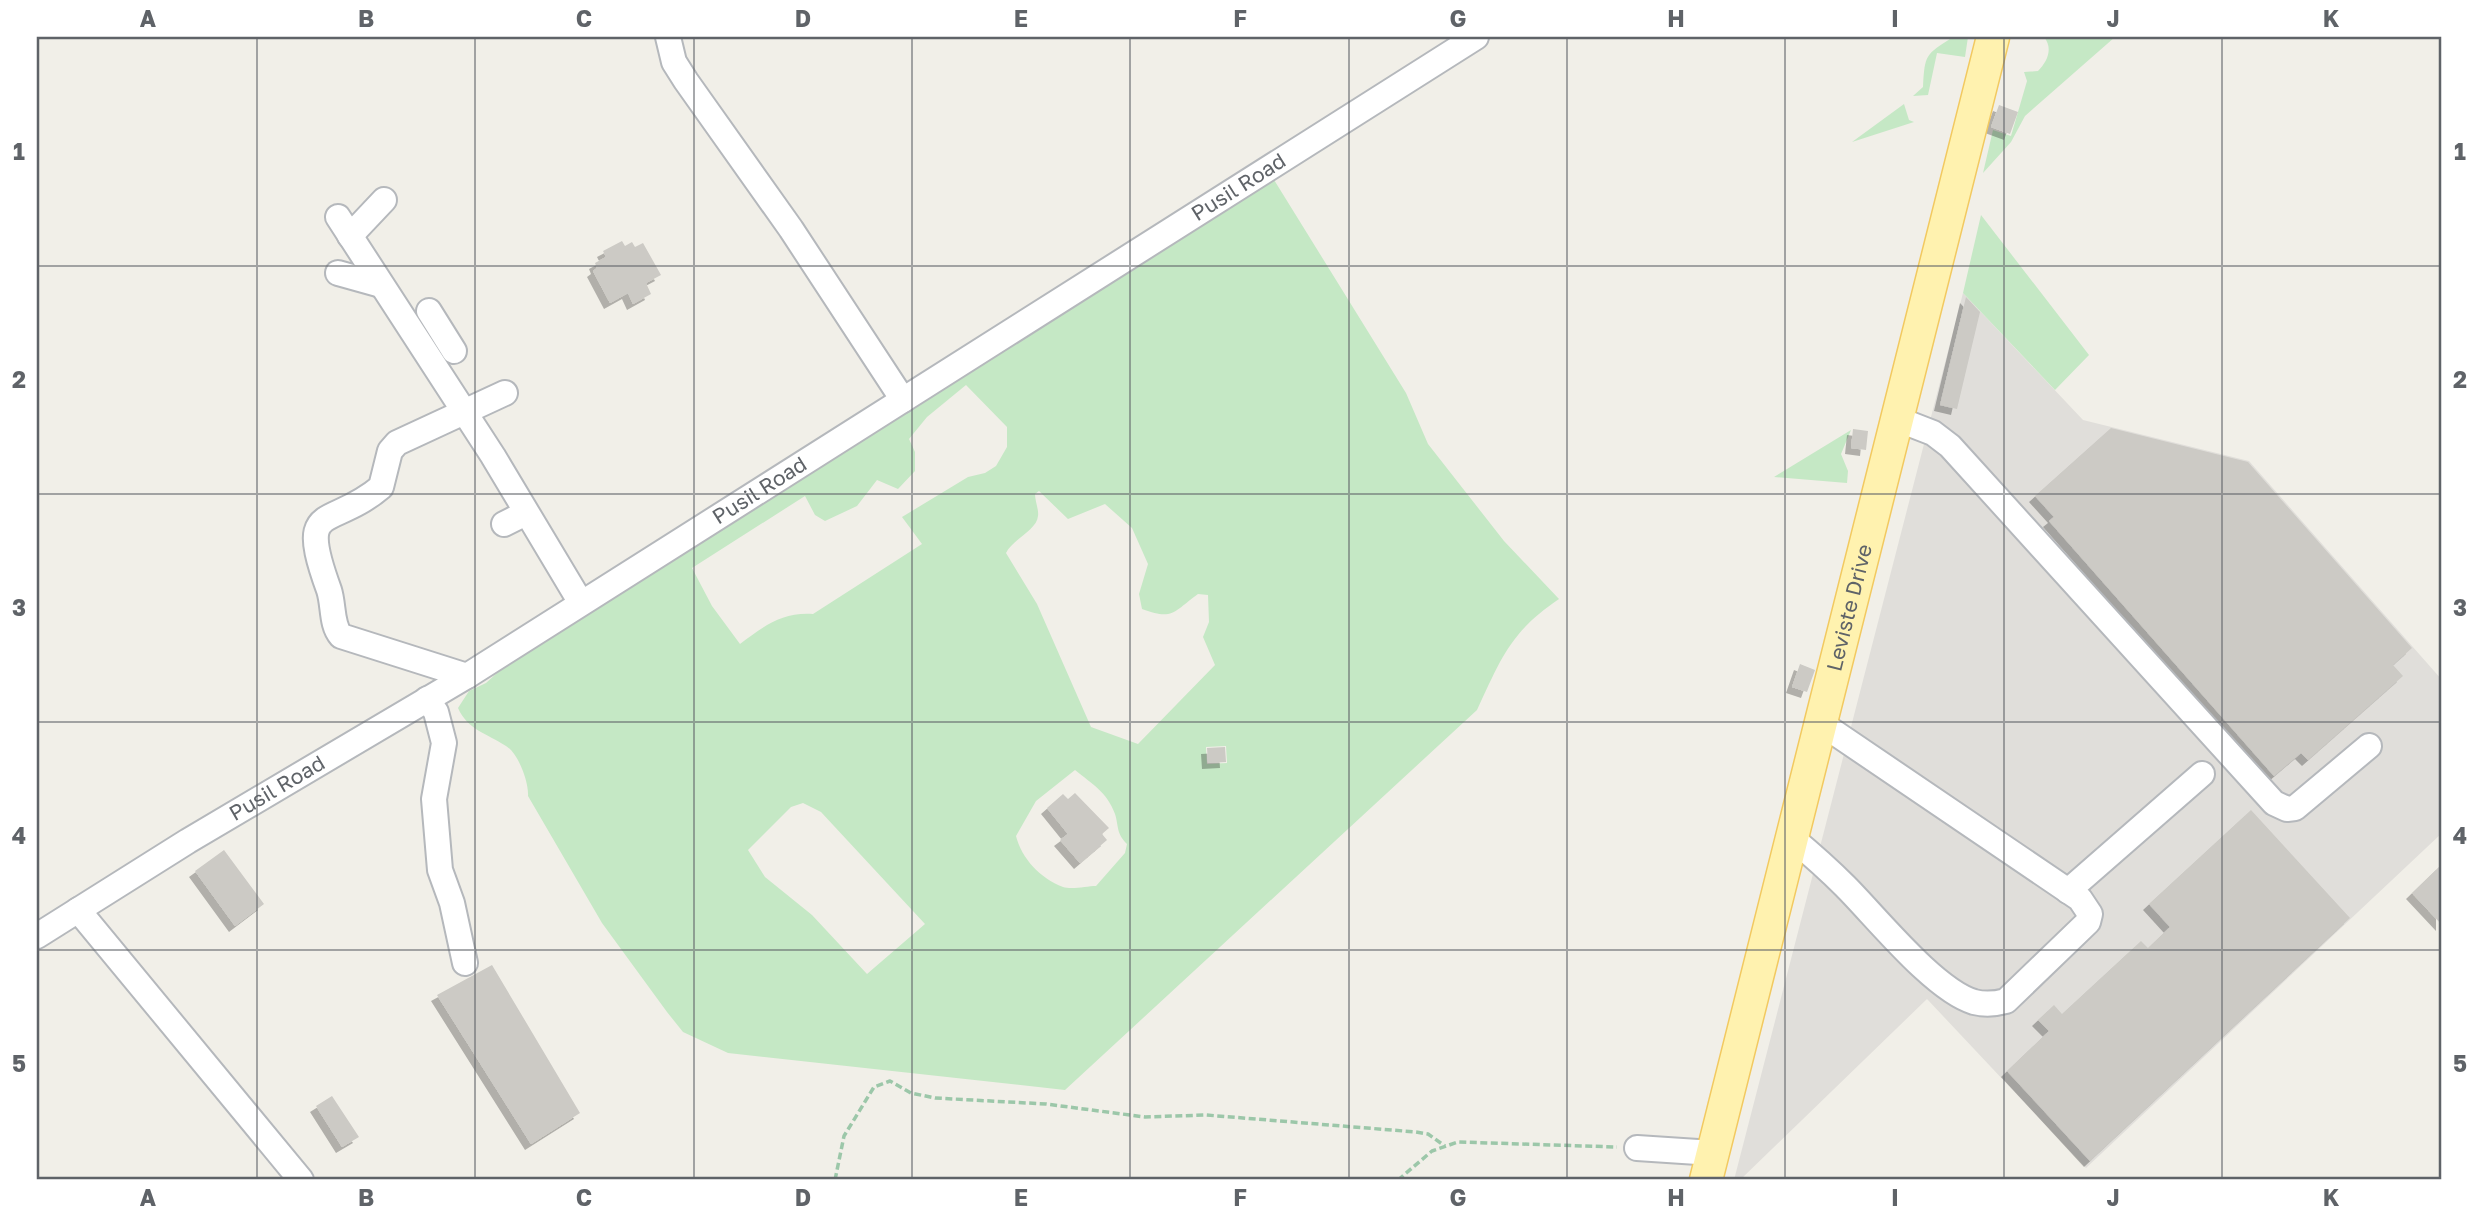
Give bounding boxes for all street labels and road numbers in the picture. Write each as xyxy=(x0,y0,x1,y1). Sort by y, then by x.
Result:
street label: Pusil Road xyxy=(1186,147,1290,226)
street label: Pusil Road xyxy=(707,450,811,529)
street label: Leviste Drive xyxy=(1820,541,1877,674)
street label: Pusil Road xyxy=(224,749,329,826)

